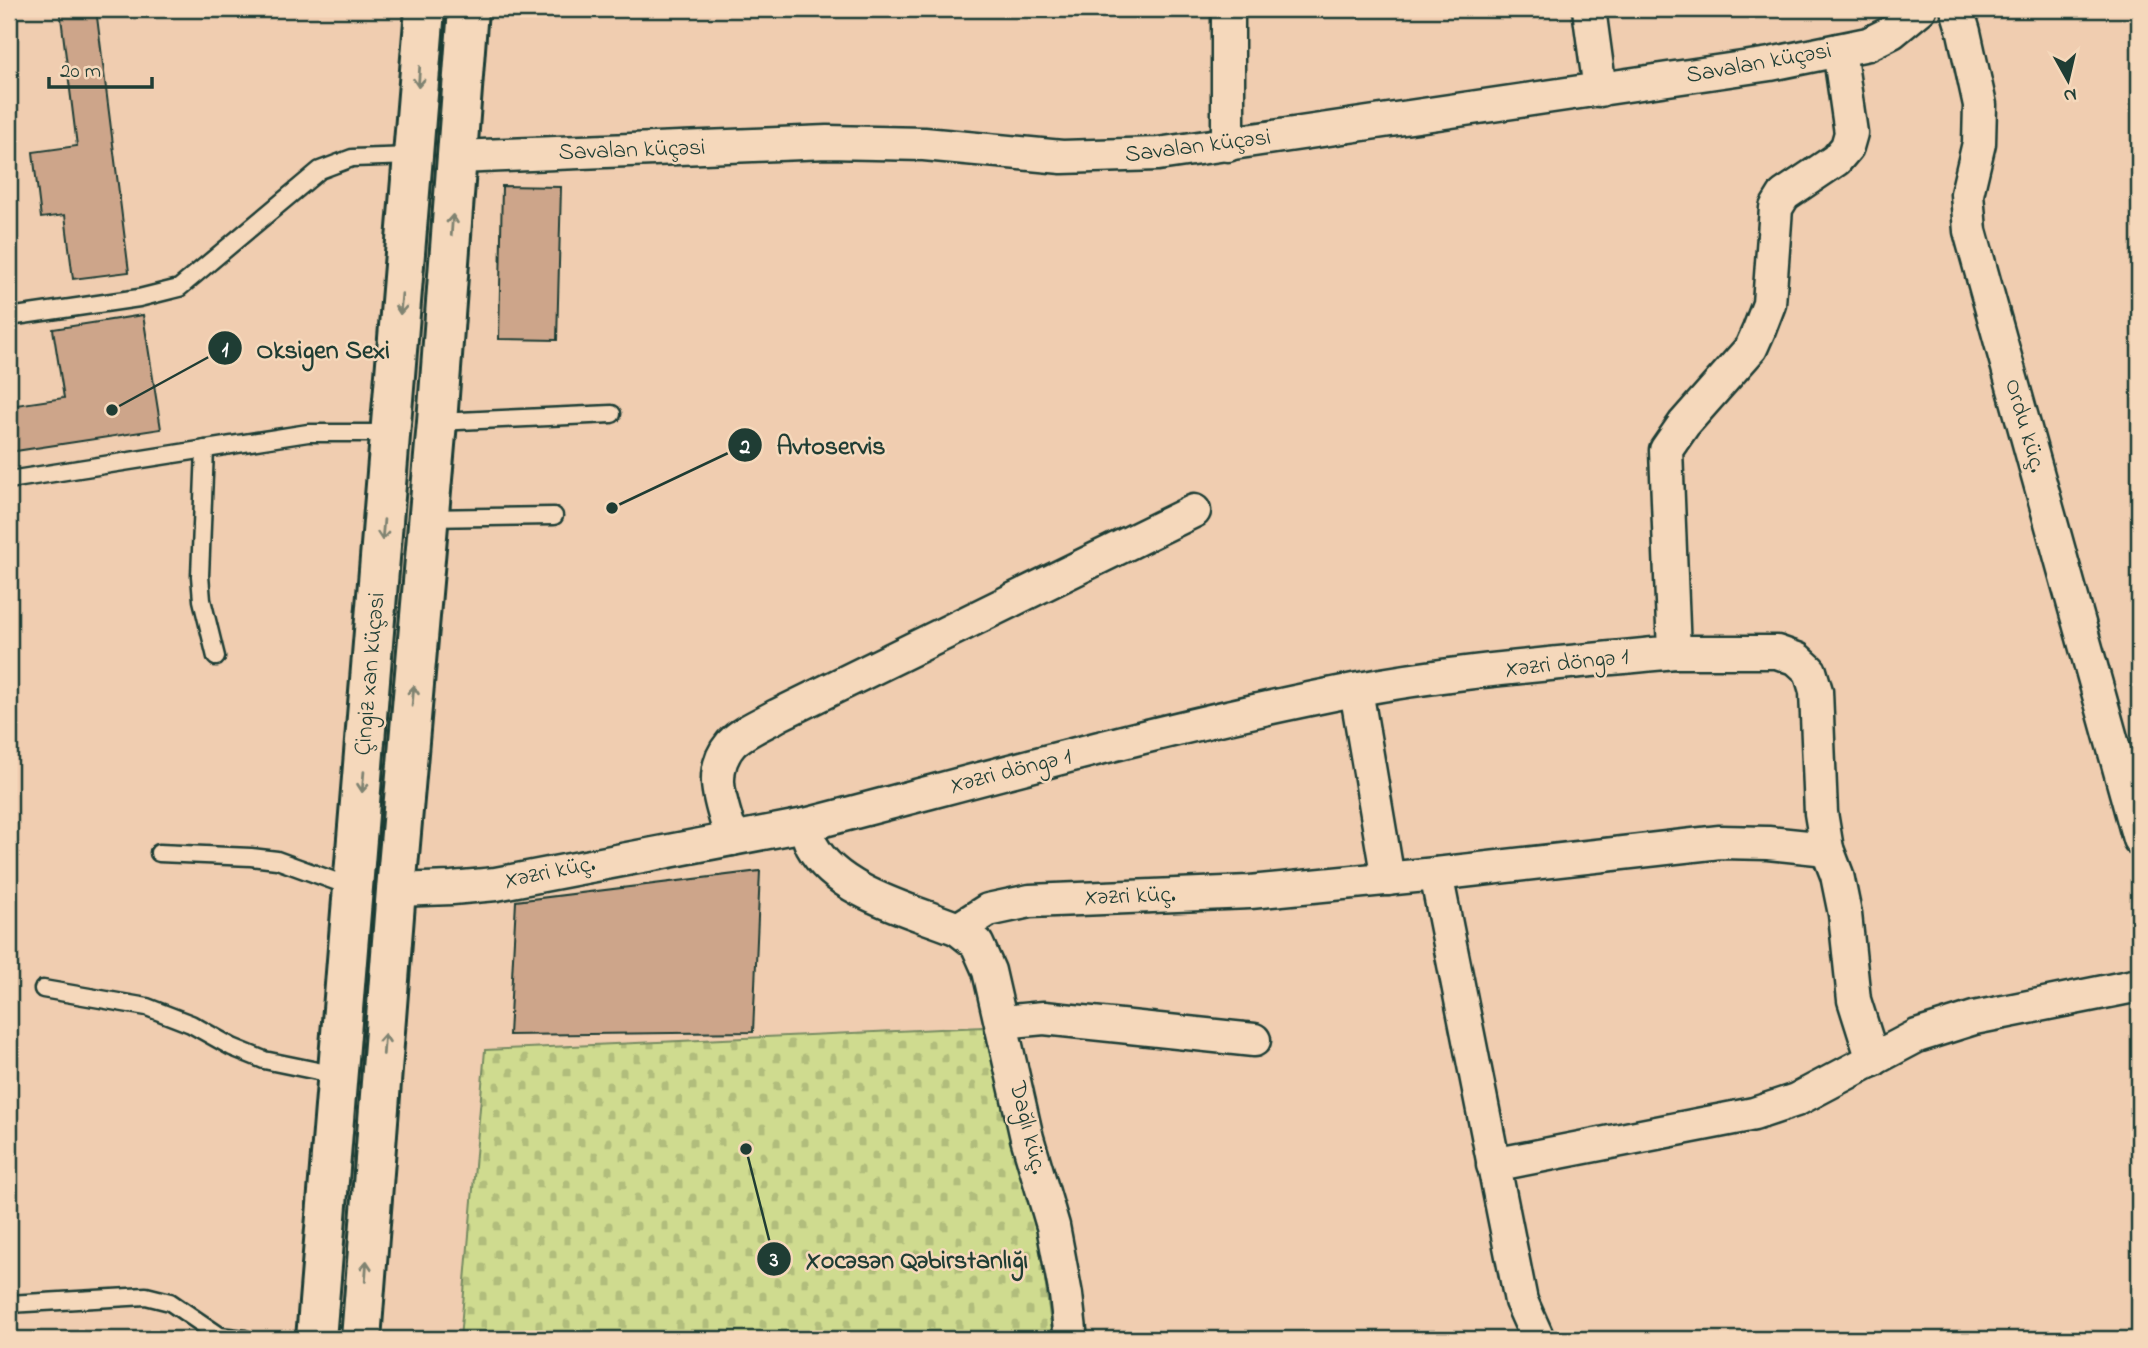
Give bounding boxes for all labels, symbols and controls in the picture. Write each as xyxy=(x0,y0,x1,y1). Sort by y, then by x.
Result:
street label: Savalan küçəsi xyxy=(1684,34,1834,94)
scale bar xyxy=(49,46,152,90)
north arrow xyxy=(2032,46,2102,116)
text: 20 m xyxy=(60,57,101,87)
one-way arrow xyxy=(412,65,425,88)
text: N xyxy=(2062,80,2078,109)
street label: Savalan küçəsi xyxy=(1123,121,1273,173)
street label: Savalan küçəsi xyxy=(558,131,706,171)
one-way arrow xyxy=(446,214,459,237)
one-way arrow xyxy=(395,292,408,315)
callout: Oksigen Sexi xyxy=(207,325,404,372)
text: Oksigen Sexi xyxy=(256,333,390,372)
text: 1 xyxy=(222,336,229,366)
street label: Ordu küç. xyxy=(1994,375,2054,477)
callout: Avtoservis xyxy=(728,422,900,469)
text: Avtoservis xyxy=(776,429,886,467)
text: 2 xyxy=(739,433,751,463)
one-way arrow xyxy=(376,519,389,541)
street label: Çingiz xan küçəsi xyxy=(346,591,396,757)
street label: Xəzri döngə 1 xyxy=(1503,640,1631,688)
one-way arrow xyxy=(407,685,420,707)
street label: Xəzri döngə 1 xyxy=(946,740,1076,804)
one-way arrow xyxy=(356,770,369,792)
street label: Xəzri küç. xyxy=(502,847,598,899)
street label: Xəzri küç. xyxy=(1084,878,1176,916)
one-way arrow xyxy=(378,1034,391,1056)
street label: Dağlı küç. xyxy=(998,1077,1055,1178)
callout: Xocəsən Qəbirstanlığı xyxy=(757,1235,1042,1282)
text: Xocəsən Qəbirstanlığı xyxy=(806,1243,1028,1282)
text: 3 xyxy=(769,1246,779,1276)
one-way arrow xyxy=(360,1260,373,1283)

